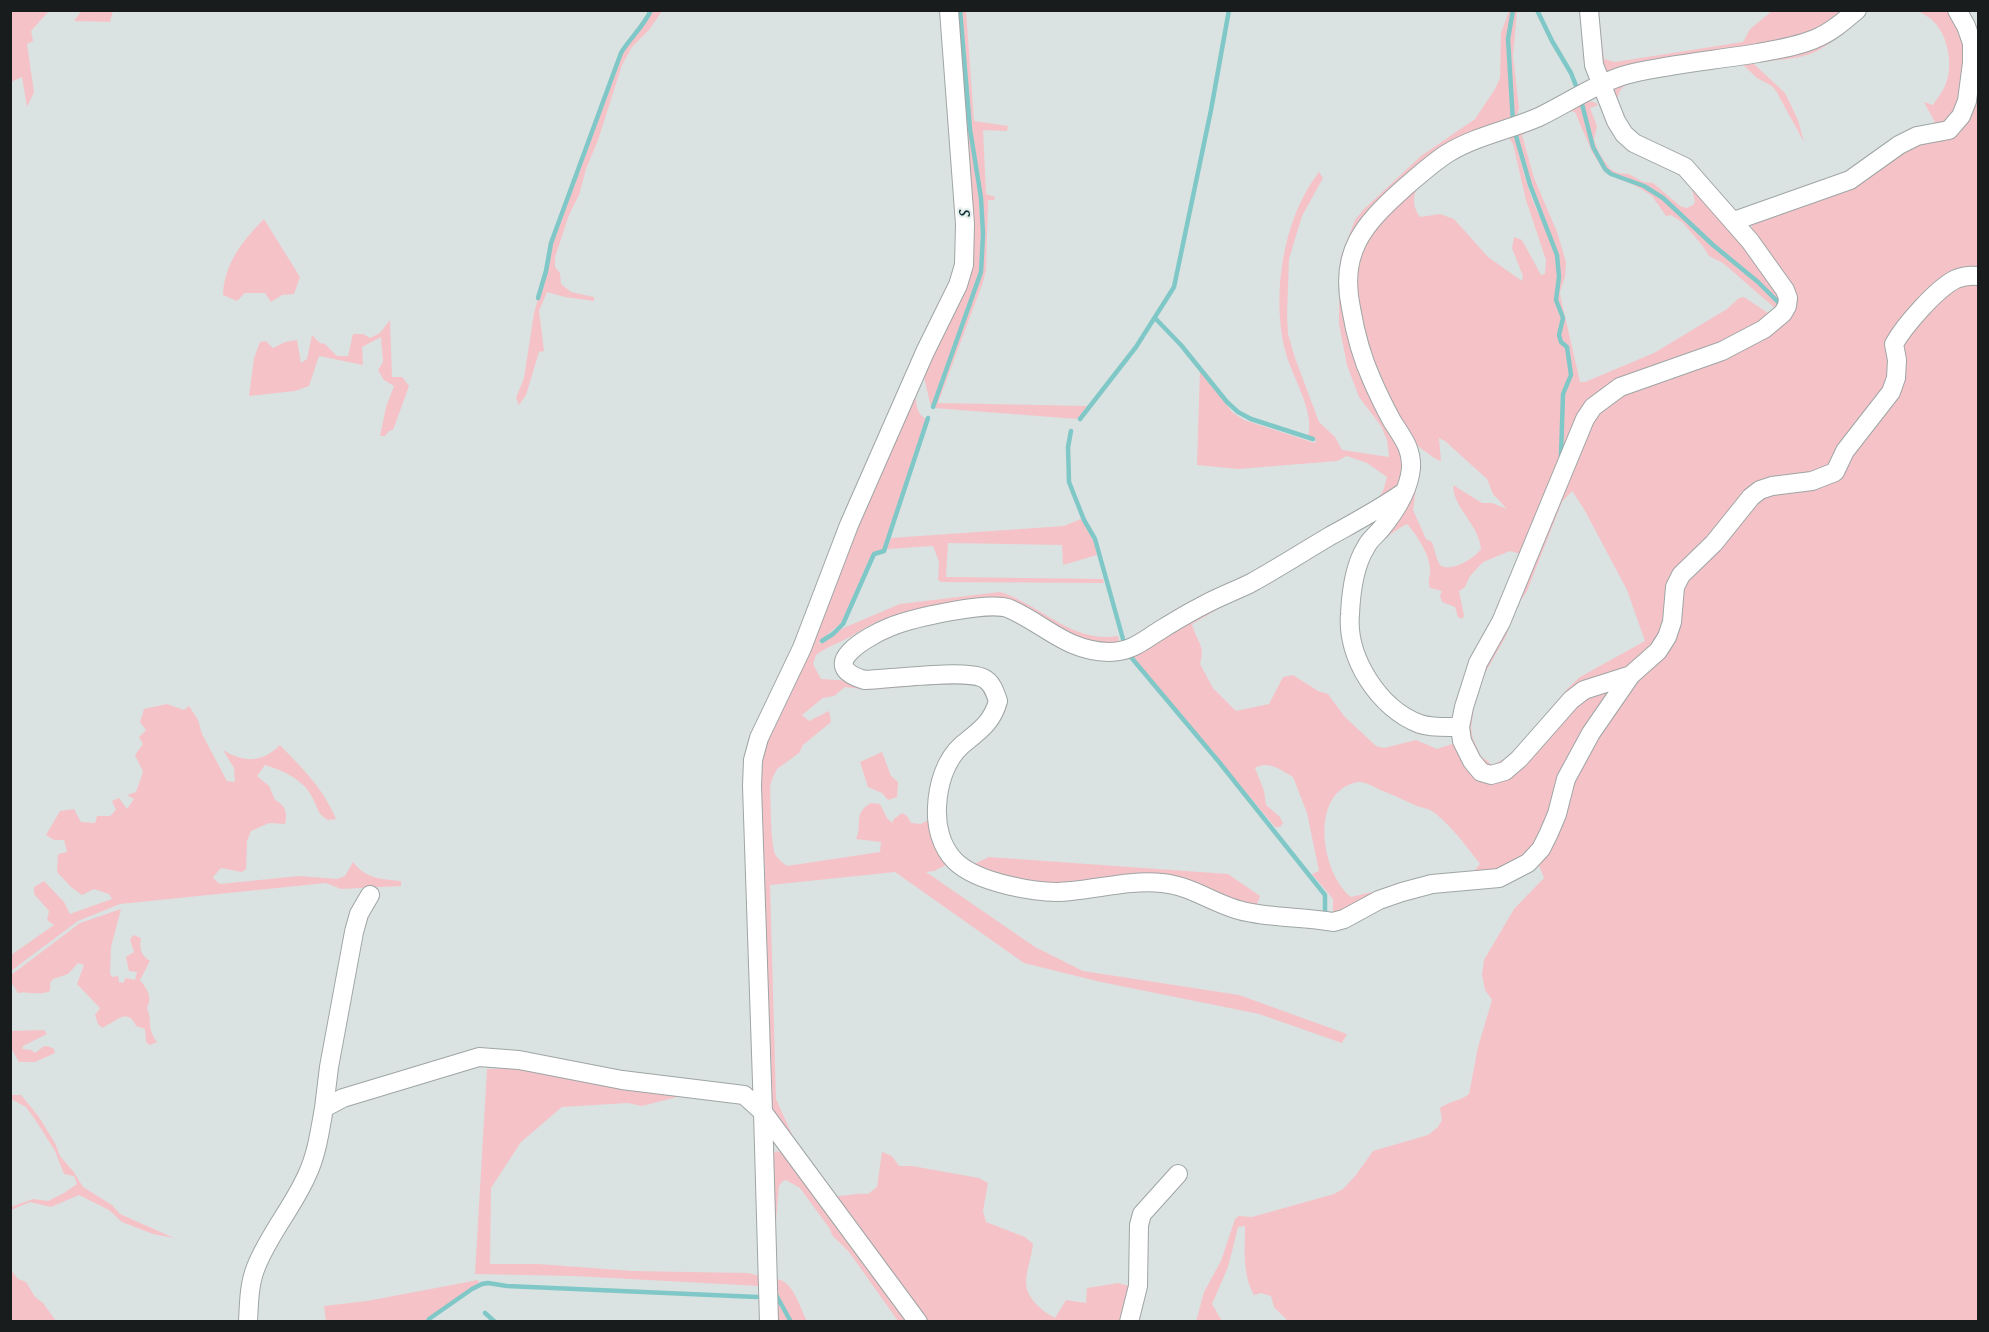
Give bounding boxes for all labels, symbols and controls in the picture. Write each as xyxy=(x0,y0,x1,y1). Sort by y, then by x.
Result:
water label: s xyxy=(949,209,977,217)

